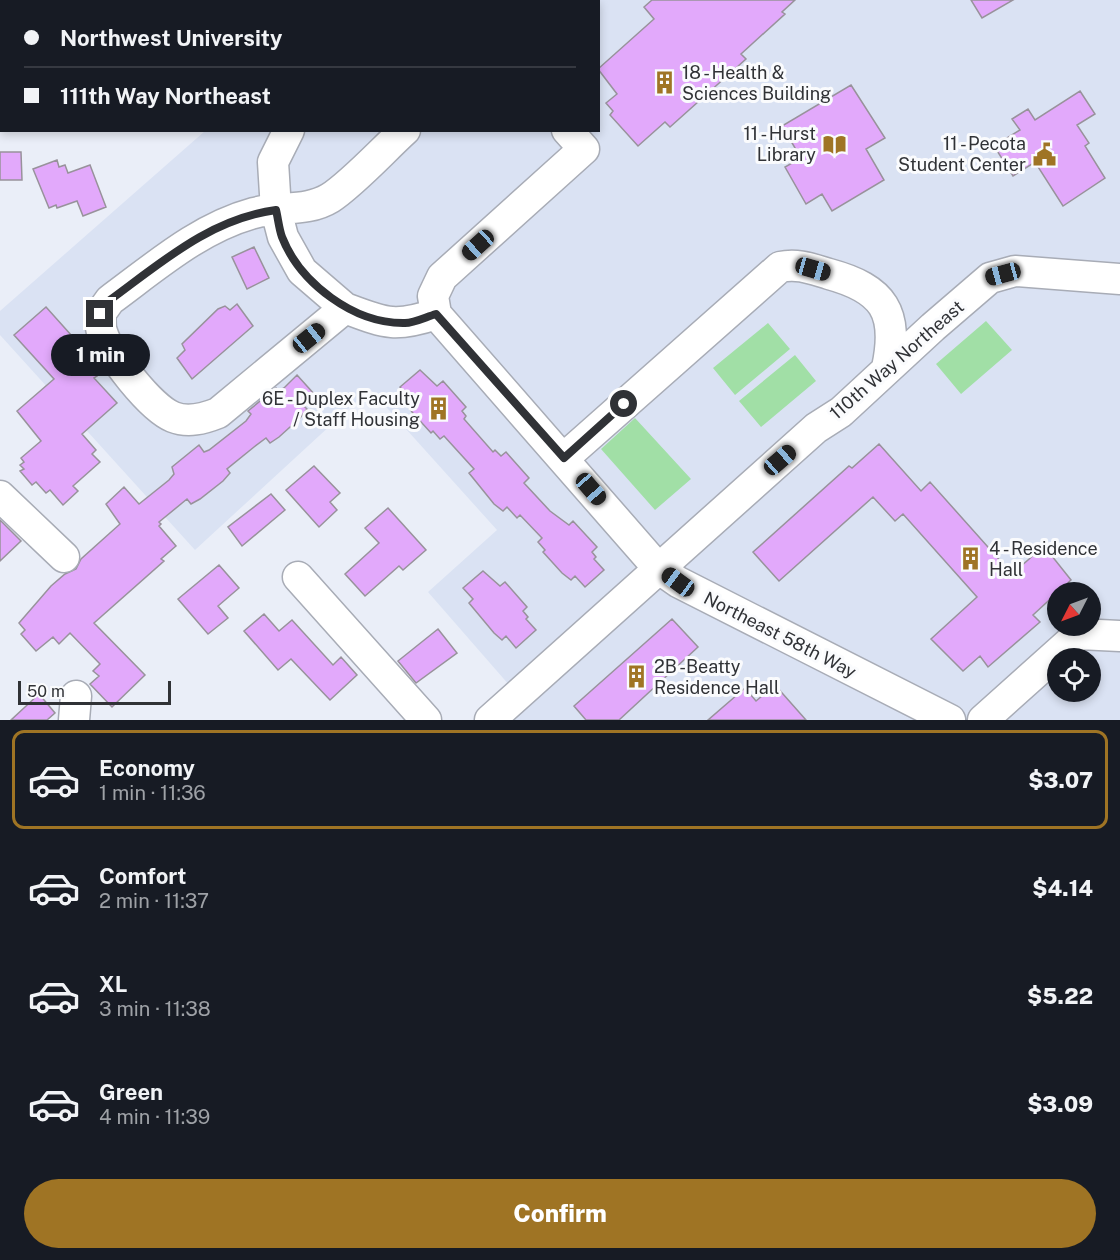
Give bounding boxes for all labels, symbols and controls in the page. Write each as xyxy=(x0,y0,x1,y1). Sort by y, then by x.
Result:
text: Northwest University xyxy=(60,25,282,51)
place label: 18 - Health & Sciences Building xyxy=(682,62,831,104)
building icon: 18 - Health & Sciences Building xyxy=(651,70,677,96)
text: 111th Way Northeast xyxy=(60,83,271,109)
place label: 11 - Hurst Library xyxy=(744,123,816,165)
library icon: 11 - Hurst Library xyxy=(821,131,847,157)
place label: 11 - Pecota Student Center xyxy=(898,133,1026,175)
public building icon: 11 - Pecota Student Center xyxy=(1031,141,1057,167)
car xyxy=(459,226,497,264)
car xyxy=(793,255,833,283)
car xyxy=(983,261,1023,287)
street label: 110th Way Northeast xyxy=(825,296,968,424)
route end xyxy=(86,300,113,327)
car xyxy=(289,320,329,356)
callout: 1 min xyxy=(51,335,150,377)
text: 1 min xyxy=(76,343,125,367)
place label: 6E - Duplex Faculty / Staff Housing xyxy=(262,388,420,430)
route start xyxy=(610,390,637,417)
building icon: 6E - Duplex Faculty / Staff Housing xyxy=(425,396,451,422)
car xyxy=(761,441,799,479)
car xyxy=(572,470,610,508)
place label: 4 - Residence Hall xyxy=(989,538,1098,580)
building icon: 4 - Residence Hall xyxy=(958,546,984,572)
car xyxy=(658,564,698,600)
north arrow xyxy=(1047,582,1101,636)
map controls xyxy=(1047,582,1101,702)
street label: Northeast 58th Way xyxy=(701,587,860,682)
button: locate xyxy=(1047,648,1101,702)
place label: 2B -Beatty Residence Hall xyxy=(654,656,779,698)
building icon: 2B -Beatty Residence Hall xyxy=(623,664,649,690)
scale bar xyxy=(18,678,171,706)
text: 50 m xyxy=(27,682,65,701)
icon: car xyxy=(27,753,81,807)
text: Economy xyxy=(99,755,195,781)
text: $3.07 xyxy=(1028,767,1093,793)
text: 1 min · 11:36 xyxy=(99,781,206,805)
icon: car xyxy=(27,861,81,915)
text: Comfort xyxy=(99,863,186,889)
text: $4.14 xyxy=(1032,875,1093,901)
text: 2 min · 11:37 xyxy=(99,889,209,913)
icon: car xyxy=(27,969,81,1023)
text: XL xyxy=(99,971,127,997)
text: $5.22 xyxy=(1027,983,1093,1009)
text: 3 min · 11:38 xyxy=(99,997,211,1021)
icon: car xyxy=(27,1077,81,1131)
text: Green xyxy=(99,1079,163,1105)
text: $3.09 xyxy=(1027,1091,1093,1117)
text: 4 min · 11:39 xyxy=(99,1105,210,1129)
button: Confirm xyxy=(24,1179,1096,1248)

